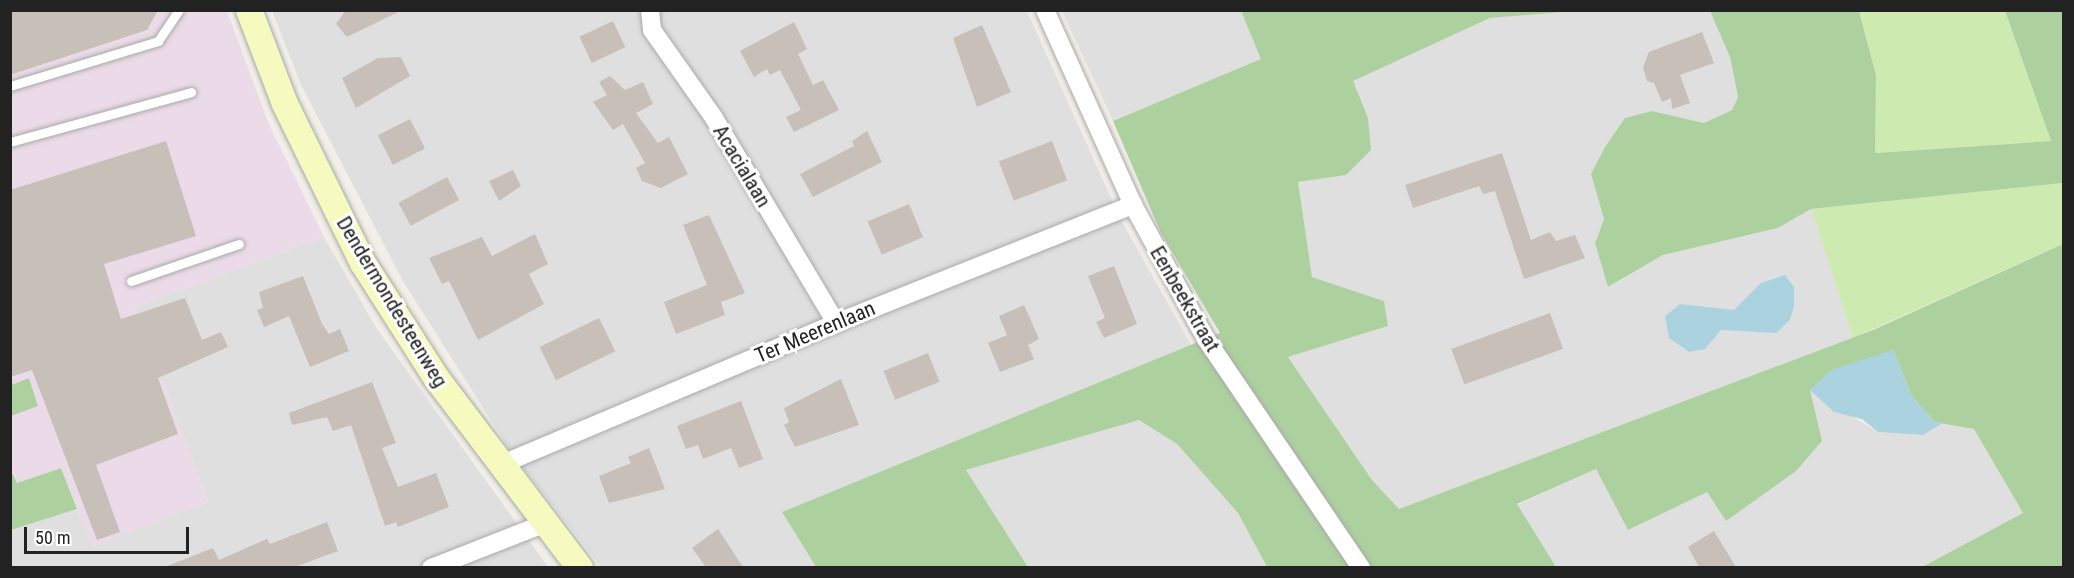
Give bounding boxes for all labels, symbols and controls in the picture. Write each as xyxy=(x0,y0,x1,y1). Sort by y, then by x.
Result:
street label: Acacialaan xyxy=(708,120,776,212)
street label: Dendermondesteenweg xyxy=(331,212,453,392)
street label: Eenbeekstraat xyxy=(1145,242,1225,356)
street label: Ter Meerenlaan xyxy=(751,295,879,369)
scale bar xyxy=(27,515,192,553)
text: 50 m xyxy=(35,527,70,548)

